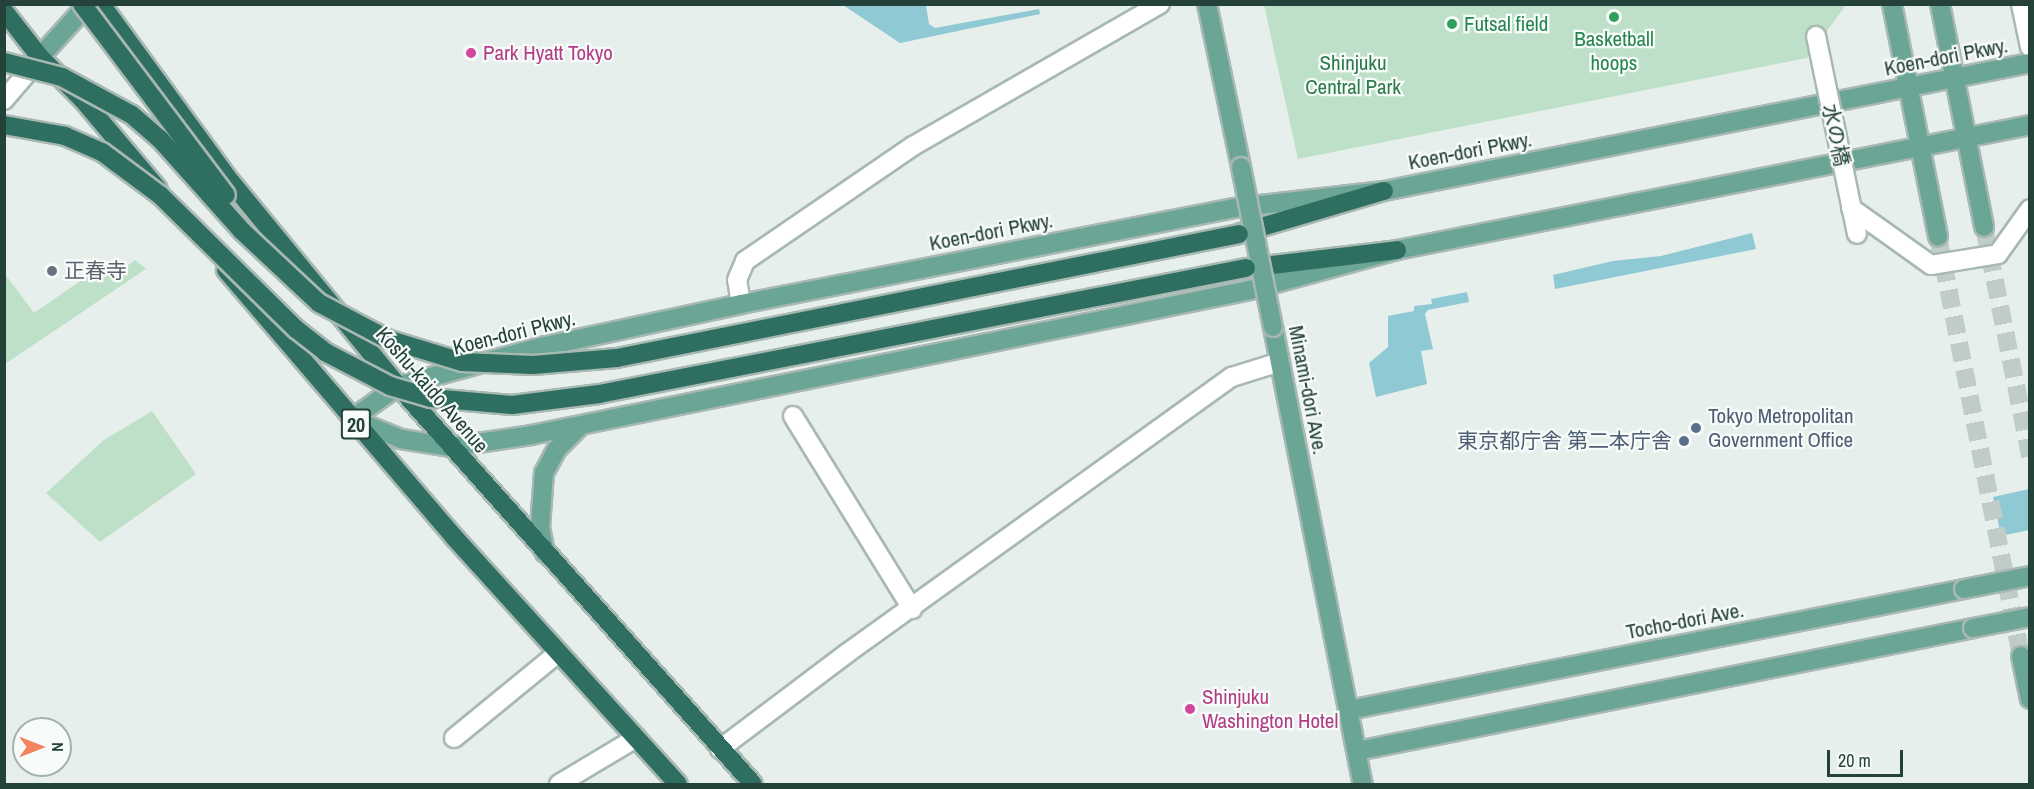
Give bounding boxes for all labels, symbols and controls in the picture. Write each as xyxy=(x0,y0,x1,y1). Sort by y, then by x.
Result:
marker: Basketball hoops xyxy=(1607,10,1621,24)
place label: Futsal field xyxy=(1464,11,1548,37)
marker: Futsal field xyxy=(1445,17,1459,31)
place label: Basketball hoops xyxy=(1574,26,1654,76)
street label: Koen-dori Pkwy. xyxy=(1882,33,2010,81)
place label: Park Hyatt Tokyo xyxy=(483,40,613,66)
marker: Park Hyatt Tokyo xyxy=(464,46,478,60)
park label: Shinjuku Central Park xyxy=(1305,50,1401,100)
street label: 水の橋 xyxy=(1817,102,1855,168)
street label: Koen-dori Pkwy. xyxy=(1406,127,1534,175)
street label: Koen-dori Pkwy. xyxy=(927,208,1055,256)
place label: 正春寺 xyxy=(64,258,127,284)
marker: 正春寺 xyxy=(45,264,59,278)
street label: Koen-dori Pkwy. xyxy=(450,306,578,360)
street label: Koshu-kaido Avenue xyxy=(370,322,494,458)
street label: Minami-dori Ave. xyxy=(1283,323,1333,457)
place label: Tokyo Metropolitan Government Office xyxy=(1708,403,1853,453)
road number: 20 xyxy=(340,407,372,441)
marker: Tokyo Metropolitan Government Office xyxy=(1689,421,1703,435)
place label: 東京都庁舎 第二本庁舎 xyxy=(1457,428,1672,454)
marker: 東京都庁舎 第二本庁舎 xyxy=(1677,434,1691,448)
street label: Tocho-dori Ave. xyxy=(1624,597,1746,645)
place label: Shinjuku Washington Hotel xyxy=(1202,684,1338,734)
marker: Shinjuku Washington Hotel xyxy=(1183,702,1197,716)
north arrow xyxy=(12,717,72,777)
scale bar xyxy=(1830,738,1906,776)
text: N xyxy=(47,742,69,752)
text: 20 m xyxy=(1838,748,1871,773)

